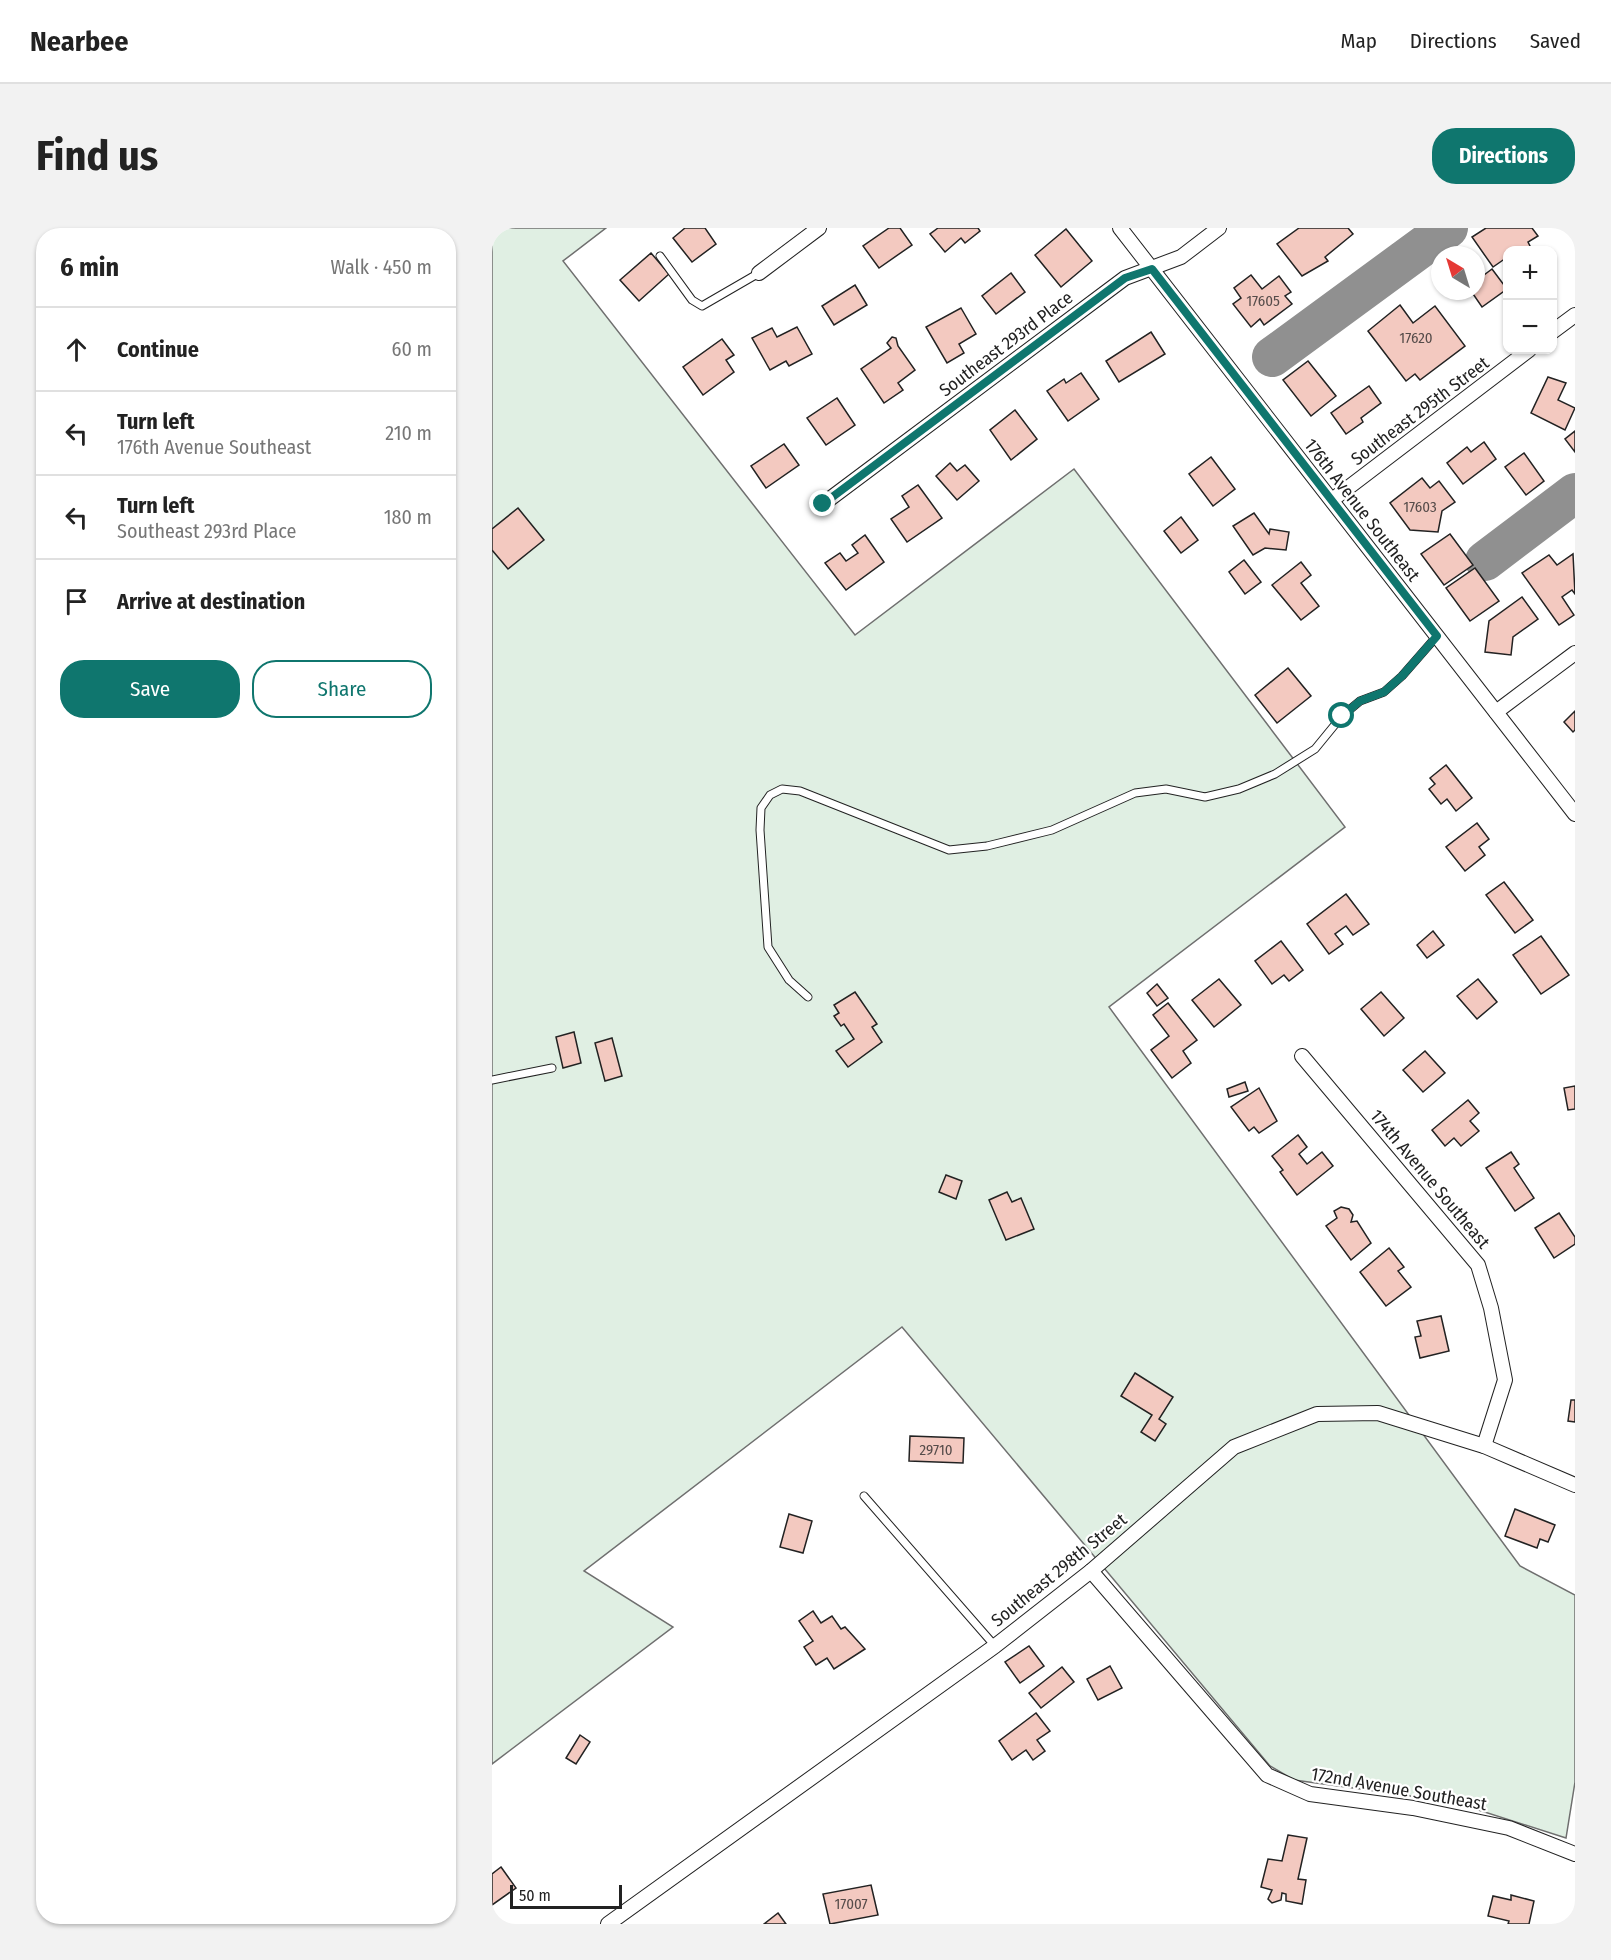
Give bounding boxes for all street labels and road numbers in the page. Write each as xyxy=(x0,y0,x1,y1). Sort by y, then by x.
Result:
street label: Southeast 293rd Place xyxy=(935,287,1077,401)
street label: Southeast 295th Street xyxy=(1347,352,1493,470)
street label: 176th Avenue Southeast xyxy=(1299,434,1425,586)
street label: 174th Avenue Southeast xyxy=(1365,1105,1495,1253)
street label: Southeast 298th Street xyxy=(987,1509,1131,1631)
street label: 172nd Avenue Southeast xyxy=(1309,1763,1489,1815)

